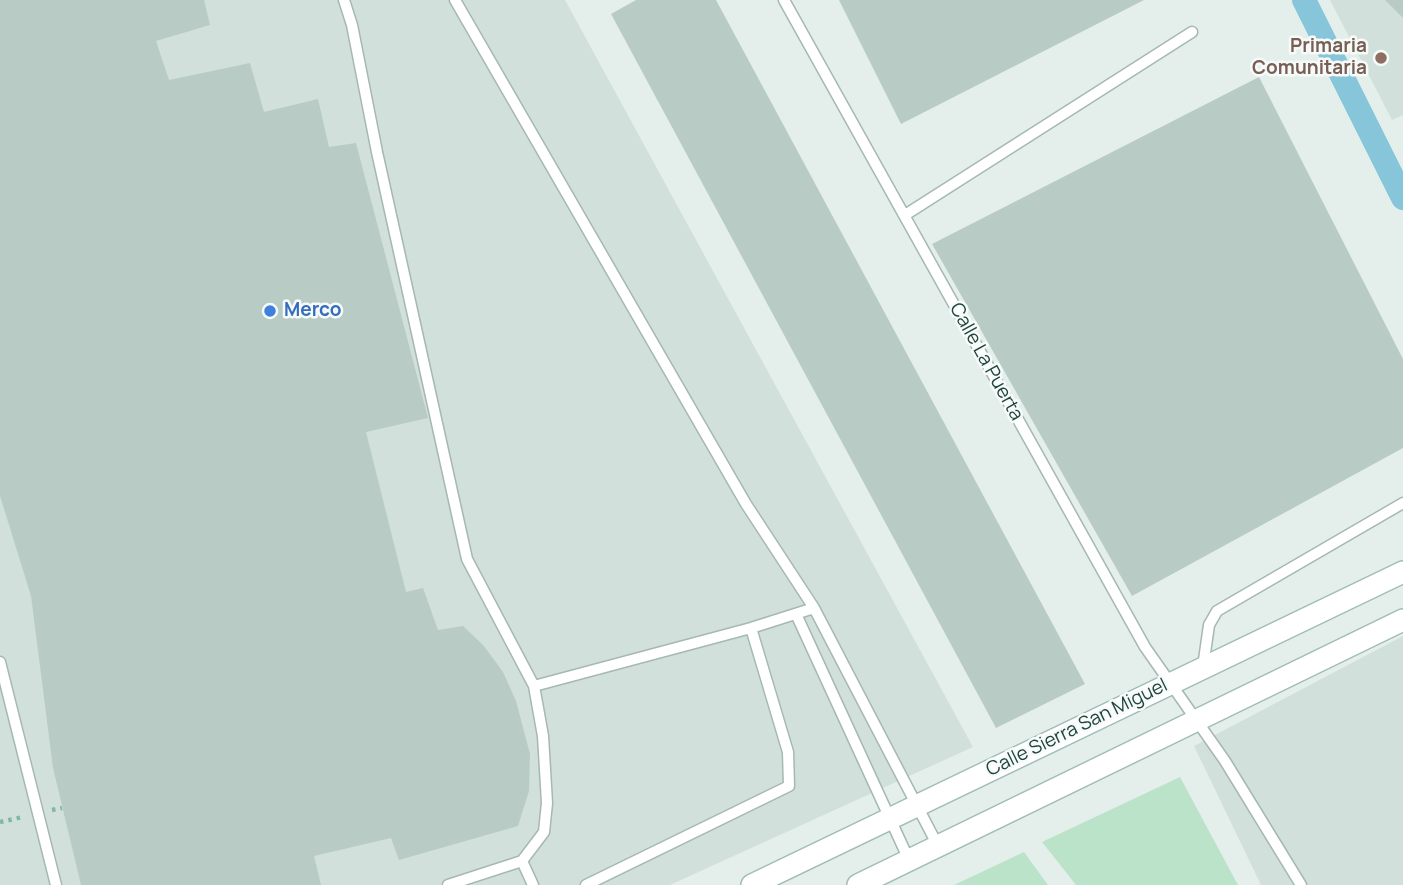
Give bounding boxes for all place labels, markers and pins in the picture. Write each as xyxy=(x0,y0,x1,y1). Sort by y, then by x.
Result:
place label: Primaria Comunitaria xyxy=(1252,36,1367,80)
marker: Primaria Comunitaria xyxy=(1373,50,1389,66)
place label: Merco xyxy=(284,300,341,322)
marker: Merco xyxy=(262,303,278,319)

